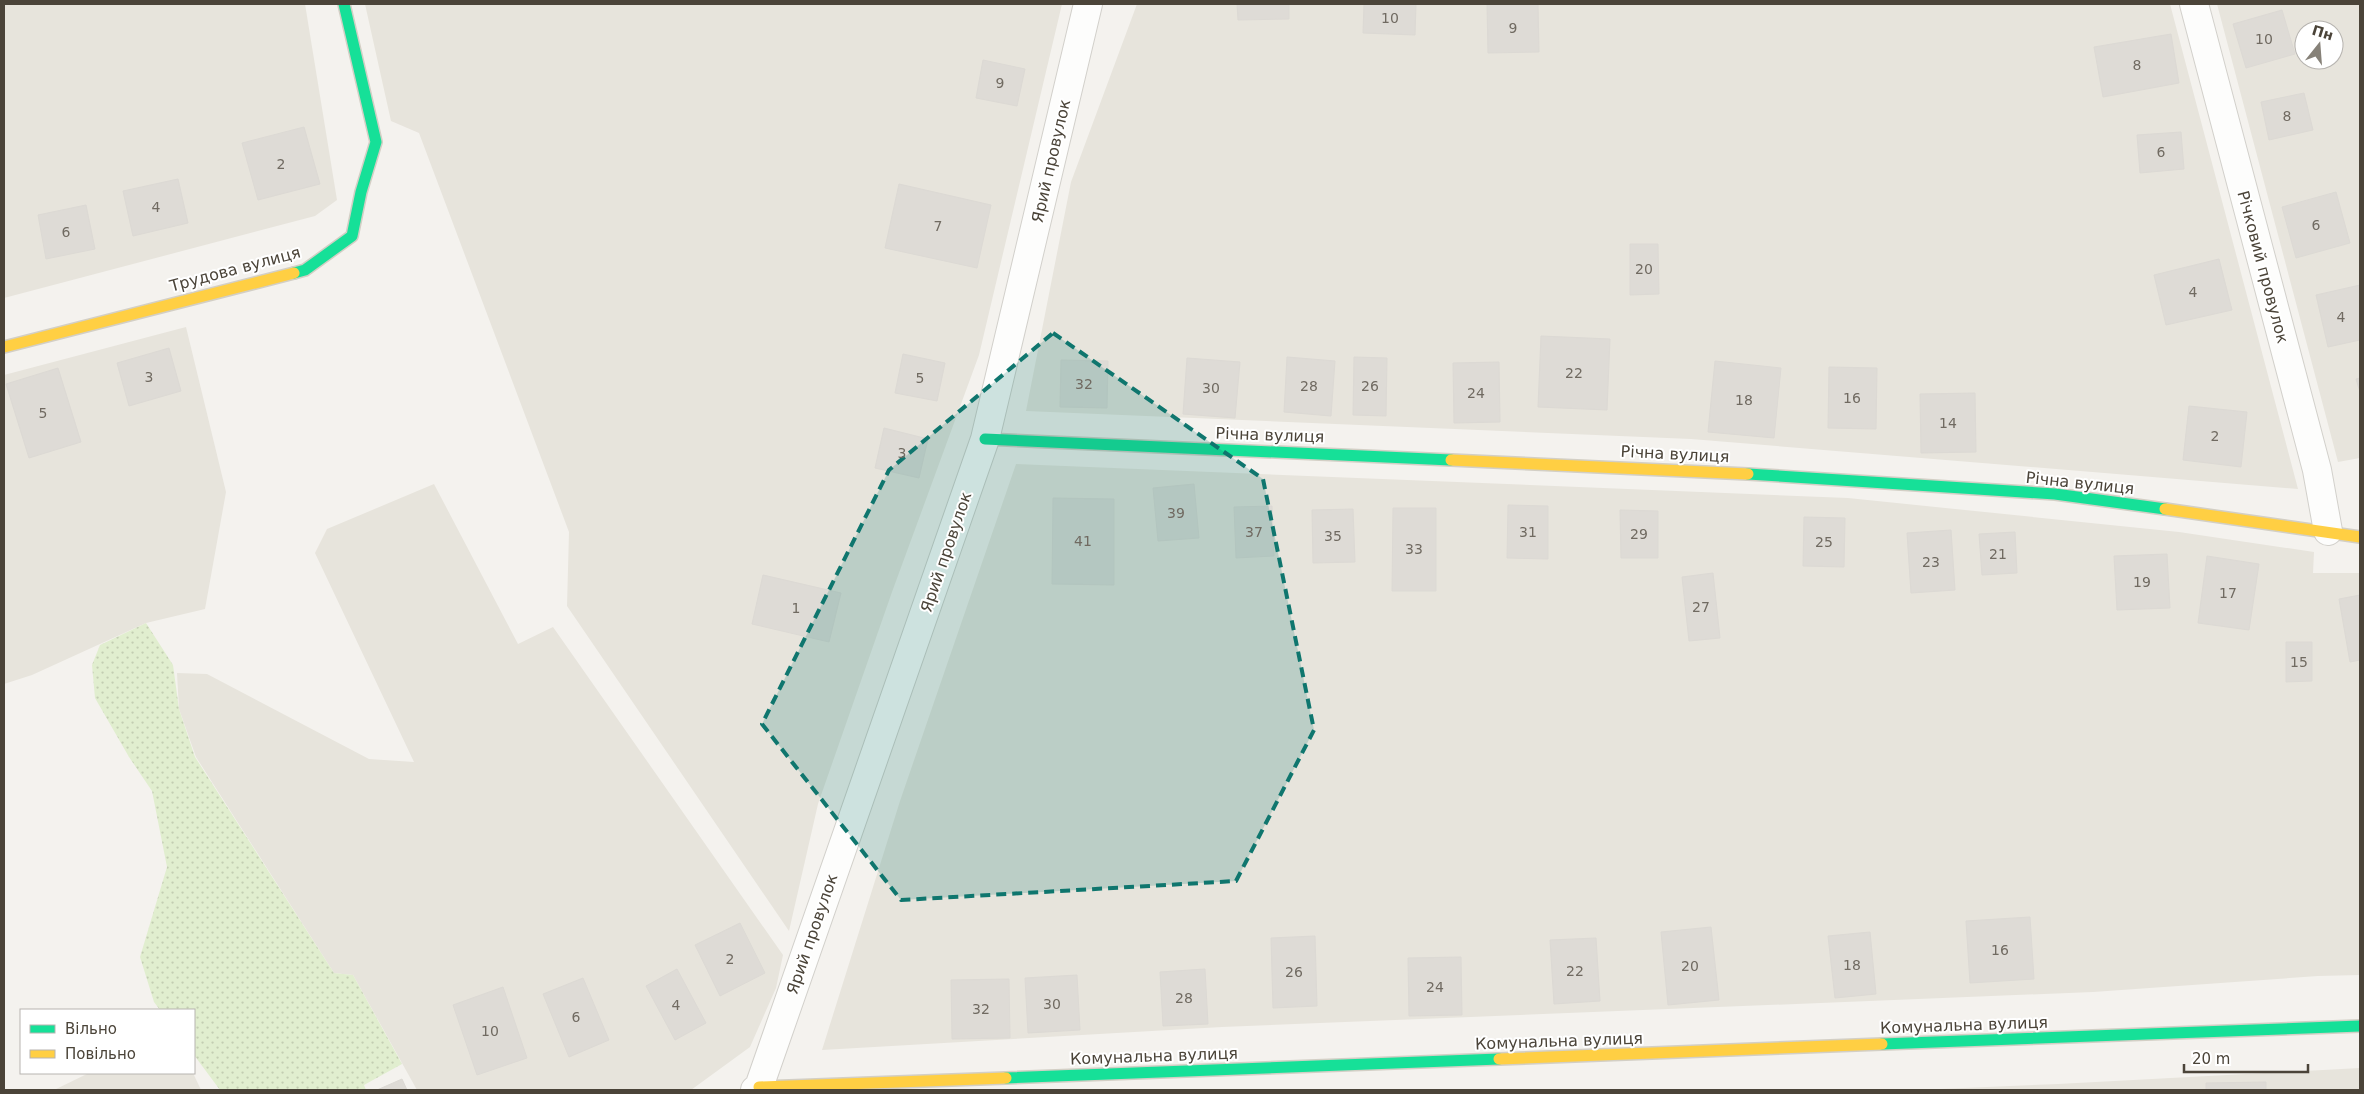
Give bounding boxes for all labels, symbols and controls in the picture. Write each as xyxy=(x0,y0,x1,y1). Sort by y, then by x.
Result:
house number: 10 xyxy=(1381,10,1399,26)
house number: 9 xyxy=(1509,20,1517,36)
north arrow xyxy=(2294,20,2344,70)
text: Пн xyxy=(2310,22,2335,43)
house number: 10 xyxy=(2255,31,2273,47)
house number: 8 xyxy=(2133,57,2141,73)
house number: 9 xyxy=(996,75,1004,91)
street label: Ярий провулок xyxy=(1028,97,1075,225)
house number: 8 xyxy=(2283,108,2291,124)
house number: 6 xyxy=(2157,144,2166,160)
house number: 2 xyxy=(277,156,285,172)
street label: Річковий провулок xyxy=(2233,189,2293,346)
house number: 4 xyxy=(152,199,161,215)
house number: 6 xyxy=(2312,217,2321,233)
house number: 7 xyxy=(934,218,942,234)
house number: 6 xyxy=(62,224,71,240)
street label: Трудова вулиця xyxy=(167,242,302,296)
house number: 20 xyxy=(1635,261,1653,277)
house number: 4 xyxy=(2189,284,2198,300)
house number: 4 xyxy=(2337,309,2346,325)
house number: 22 xyxy=(1565,365,1583,381)
house number: 3 xyxy=(145,369,153,385)
house number: 5 xyxy=(916,370,924,386)
house number: 32 xyxy=(1075,376,1093,392)
house number: 28 xyxy=(1300,378,1318,394)
house number: 26 xyxy=(1361,378,1379,394)
house number: 30 xyxy=(1202,380,1220,396)
house number: 24 xyxy=(1467,385,1485,401)
house number: 16 xyxy=(1843,390,1861,406)
house number: 18 xyxy=(1735,392,1753,408)
house number: 5 xyxy=(39,405,47,421)
house number: 14 xyxy=(1939,415,1957,431)
street label: Річна вулиця xyxy=(1215,424,1325,446)
house number: 2 xyxy=(2211,428,2219,444)
street label: Річна вулиця xyxy=(1620,442,1730,466)
house number: 3 xyxy=(898,445,906,461)
street label: Річна вулиця xyxy=(2025,468,2135,498)
street label: Ярий провулок xyxy=(916,489,976,615)
house number: 39 xyxy=(1167,505,1185,521)
house number: 37 xyxy=(1245,524,1263,540)
house number: 31 xyxy=(1519,524,1537,540)
house number: 29 xyxy=(1630,526,1648,542)
house number: 35 xyxy=(1324,528,1342,544)
house number: 41 xyxy=(1074,533,1092,549)
house number: 25 xyxy=(1815,534,1833,550)
house number: 33 xyxy=(1405,541,1423,557)
house number: 21 xyxy=(1989,546,2007,562)
house number: 23 xyxy=(1922,554,1940,570)
house number: 19 xyxy=(2133,574,2151,590)
house number: 17 xyxy=(2219,585,2237,601)
house number: 27 xyxy=(1692,599,1710,615)
house number: 1 xyxy=(792,600,800,616)
house number: 15 xyxy=(2290,654,2308,670)
street label: Ярий провулок xyxy=(782,871,842,997)
house number: 16 xyxy=(1991,942,2009,958)
house number: 2 xyxy=(726,951,734,967)
house number: 18 xyxy=(1843,957,1861,973)
house number: 20 xyxy=(1681,958,1699,974)
house number: 22 xyxy=(1566,963,1584,979)
house number: 26 xyxy=(1285,964,1303,980)
house number: 24 xyxy=(1426,979,1444,995)
house number: 28 xyxy=(1175,990,1193,1006)
house number: 30 xyxy=(1043,996,1061,1012)
house number: 4 xyxy=(672,997,681,1013)
house number: 32 xyxy=(972,1001,990,1017)
legend xyxy=(20,1009,195,1074)
house number: 6 xyxy=(572,1009,581,1025)
street label: Комунальна вулиця xyxy=(1880,1013,2048,1037)
text: Вільно xyxy=(65,1020,117,1038)
house number: 10 xyxy=(481,1023,499,1039)
street label: Комунальна вулиця xyxy=(1475,1029,1643,1053)
scale bar xyxy=(2184,1042,2308,1074)
street label: Комунальна вулиця xyxy=(1070,1044,1238,1068)
text: Повільно xyxy=(65,1045,136,1063)
text: 20 m xyxy=(2192,1050,2230,1068)

